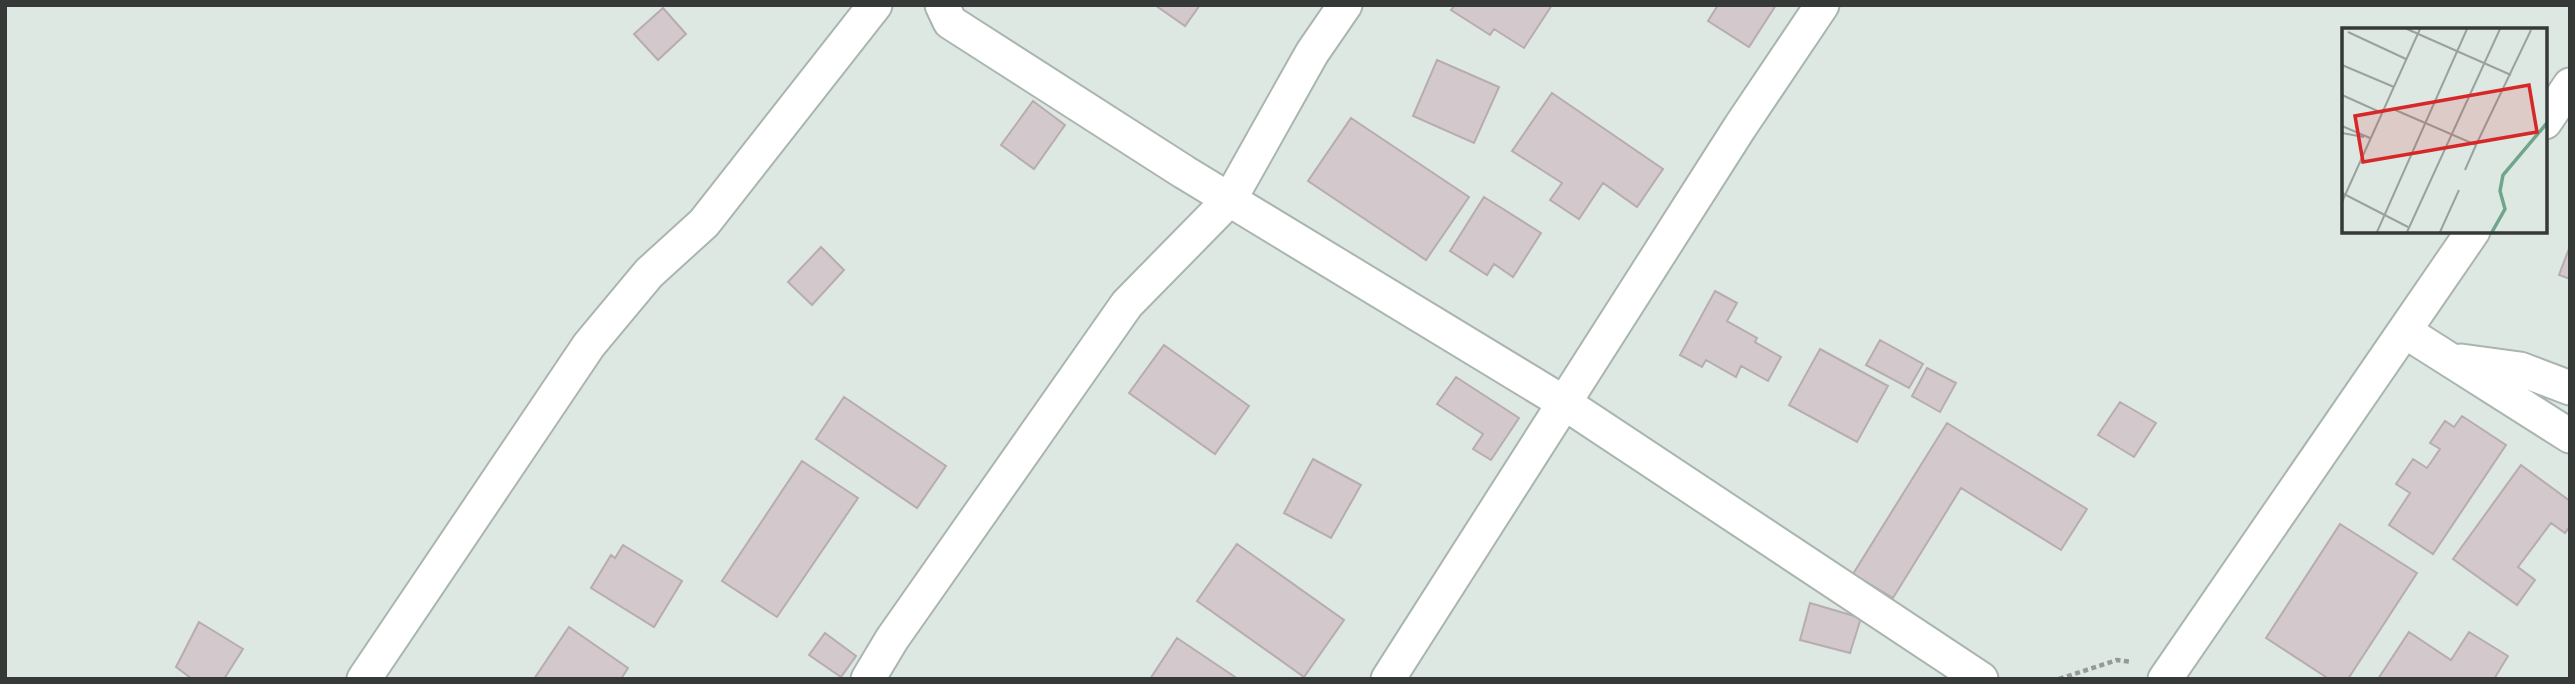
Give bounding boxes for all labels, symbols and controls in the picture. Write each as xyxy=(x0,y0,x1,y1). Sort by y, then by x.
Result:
inset map xyxy=(2342,28,2547,233)

